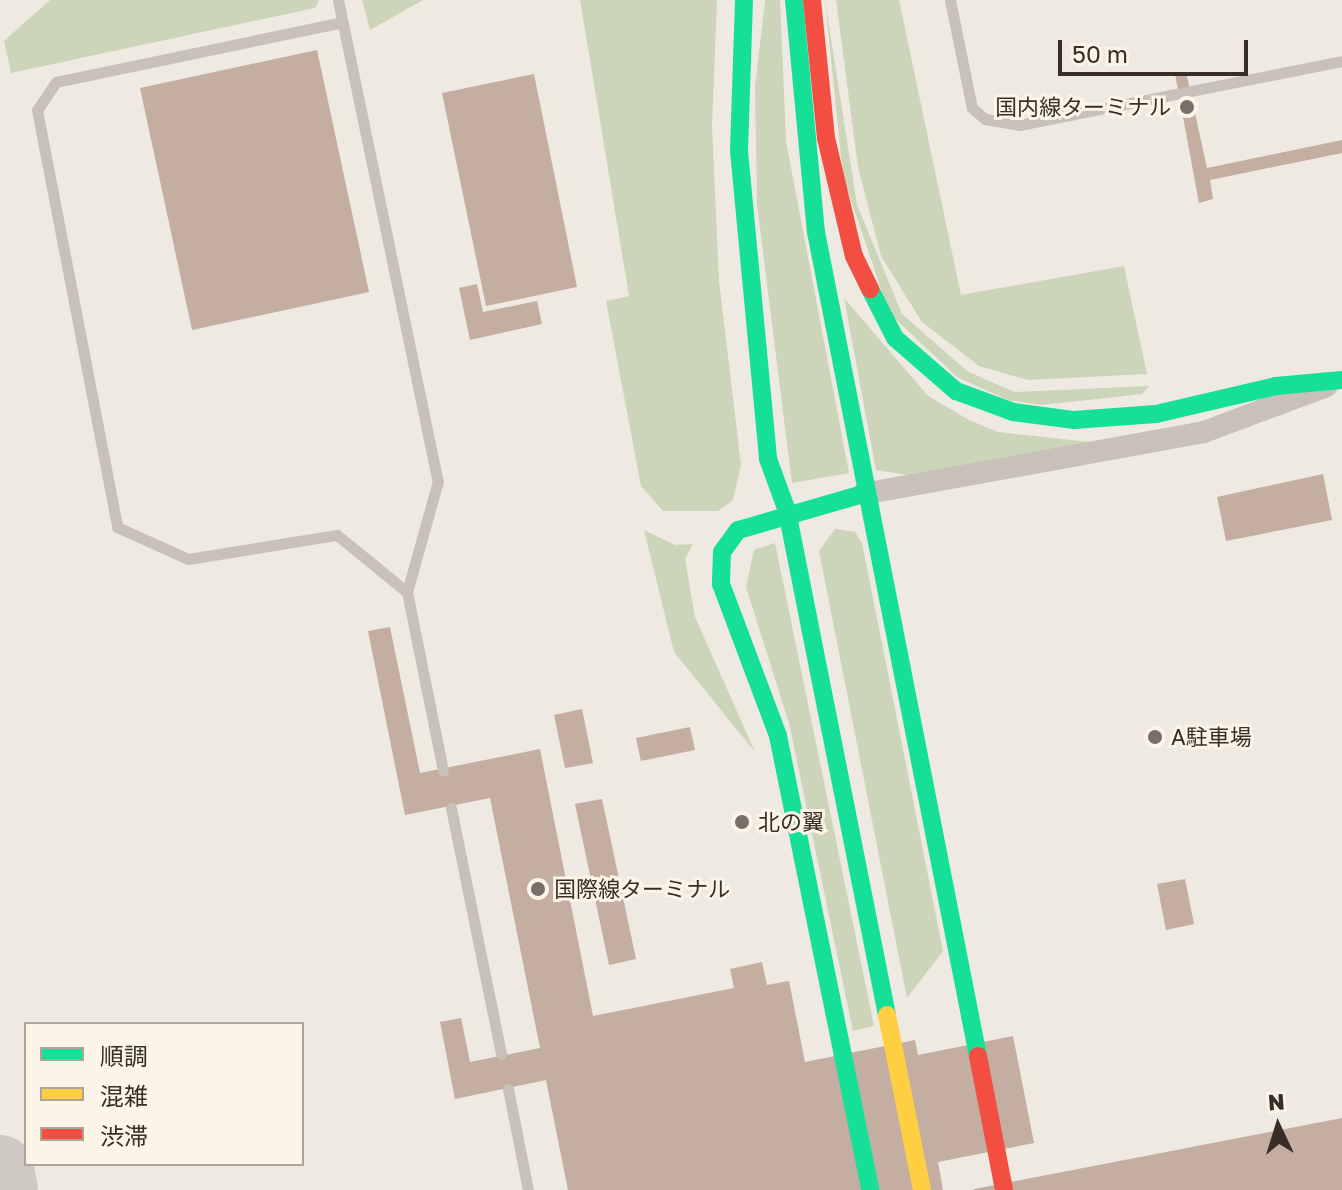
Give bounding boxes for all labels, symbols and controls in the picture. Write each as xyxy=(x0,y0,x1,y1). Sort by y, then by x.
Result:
scale bar xyxy=(1062,24,1252,74)
text: 50 m xyxy=(1072,39,1128,68)
place label: 国内線ターミナル xyxy=(995,94,1171,120)
marker: 国内線ターミナル xyxy=(1178,98,1196,116)
place label: A駐車場 xyxy=(1171,724,1252,750)
marker: A駐車場 xyxy=(1146,728,1164,746)
place label: 北の翼 xyxy=(758,809,824,835)
marker: 北の翼 xyxy=(733,813,751,831)
place label: 国際線ターミナル xyxy=(554,876,730,902)
marker: 国際線ターミナル xyxy=(529,880,547,898)
legend xyxy=(24,1022,304,1166)
text: 順調 xyxy=(100,1041,148,1070)
text: 混雑 xyxy=(100,1081,148,1110)
north arrow xyxy=(1238,1086,1318,1166)
text: N xyxy=(1267,1088,1286,1116)
text: 渋滞 xyxy=(100,1121,148,1150)

